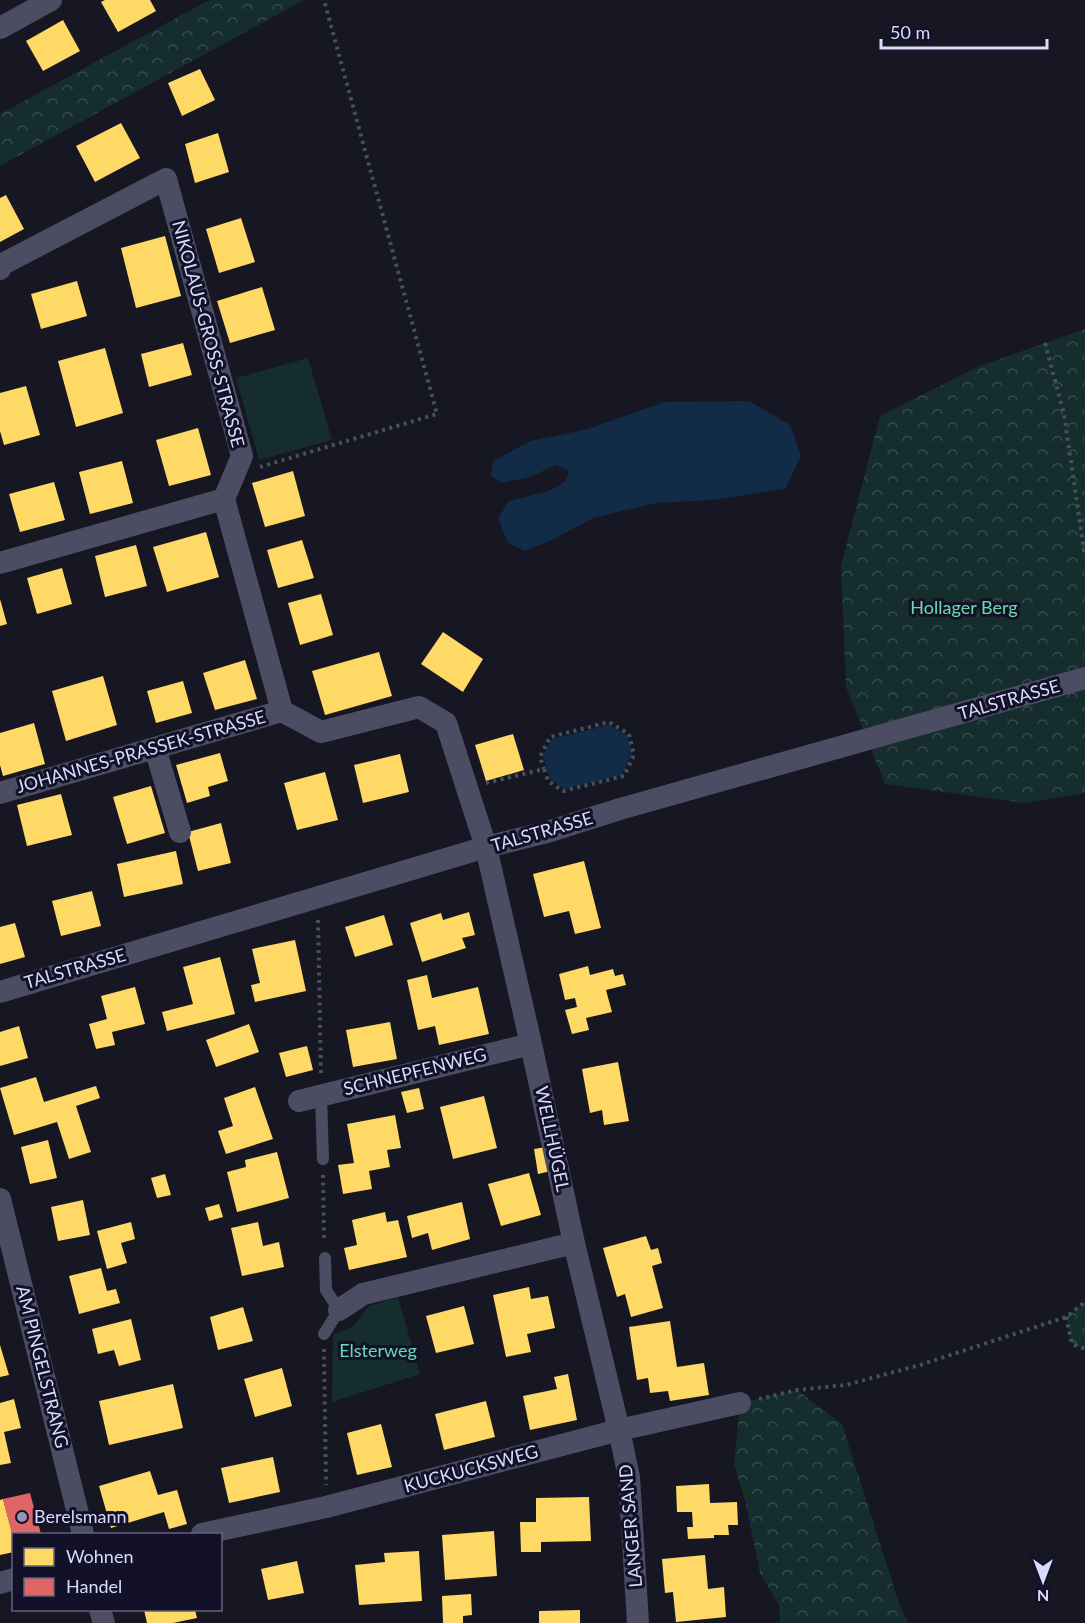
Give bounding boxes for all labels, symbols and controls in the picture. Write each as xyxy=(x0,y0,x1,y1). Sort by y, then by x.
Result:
scale bar xyxy=(881,12,1048,50)
text: 50 m xyxy=(890,21,930,43)
street label: NIKOLAUS-GROSS-STRASSE xyxy=(168,218,250,450)
park label: Hollager Berg xyxy=(910,596,1018,618)
street label: TALSTRASSE xyxy=(955,674,1062,724)
street label: JOHANNES-PRASSEK-STRASSE xyxy=(14,705,268,797)
street label: TALSTRASSE xyxy=(488,806,595,856)
street label: TALSTRASSE xyxy=(21,943,128,993)
street label: SCHNEPFENWEG xyxy=(341,1043,489,1099)
street label: WELLHÜGEL xyxy=(531,1084,575,1194)
street label: AM PINGELSTRANG xyxy=(12,1283,74,1450)
park label: Elsterweg xyxy=(339,1339,417,1361)
street label: KUCKUCKSWEG xyxy=(401,1440,540,1497)
street label: LANGER SAND xyxy=(614,1463,646,1589)
place label: Berelsmann xyxy=(34,1505,127,1527)
marker: Berelsmann xyxy=(15,1510,29,1524)
legend xyxy=(12,1533,222,1611)
text: Wohnen xyxy=(66,1545,133,1567)
north arrow xyxy=(1013,1551,1073,1611)
text: Handel xyxy=(66,1575,122,1597)
text: N xyxy=(1037,1587,1049,1606)

